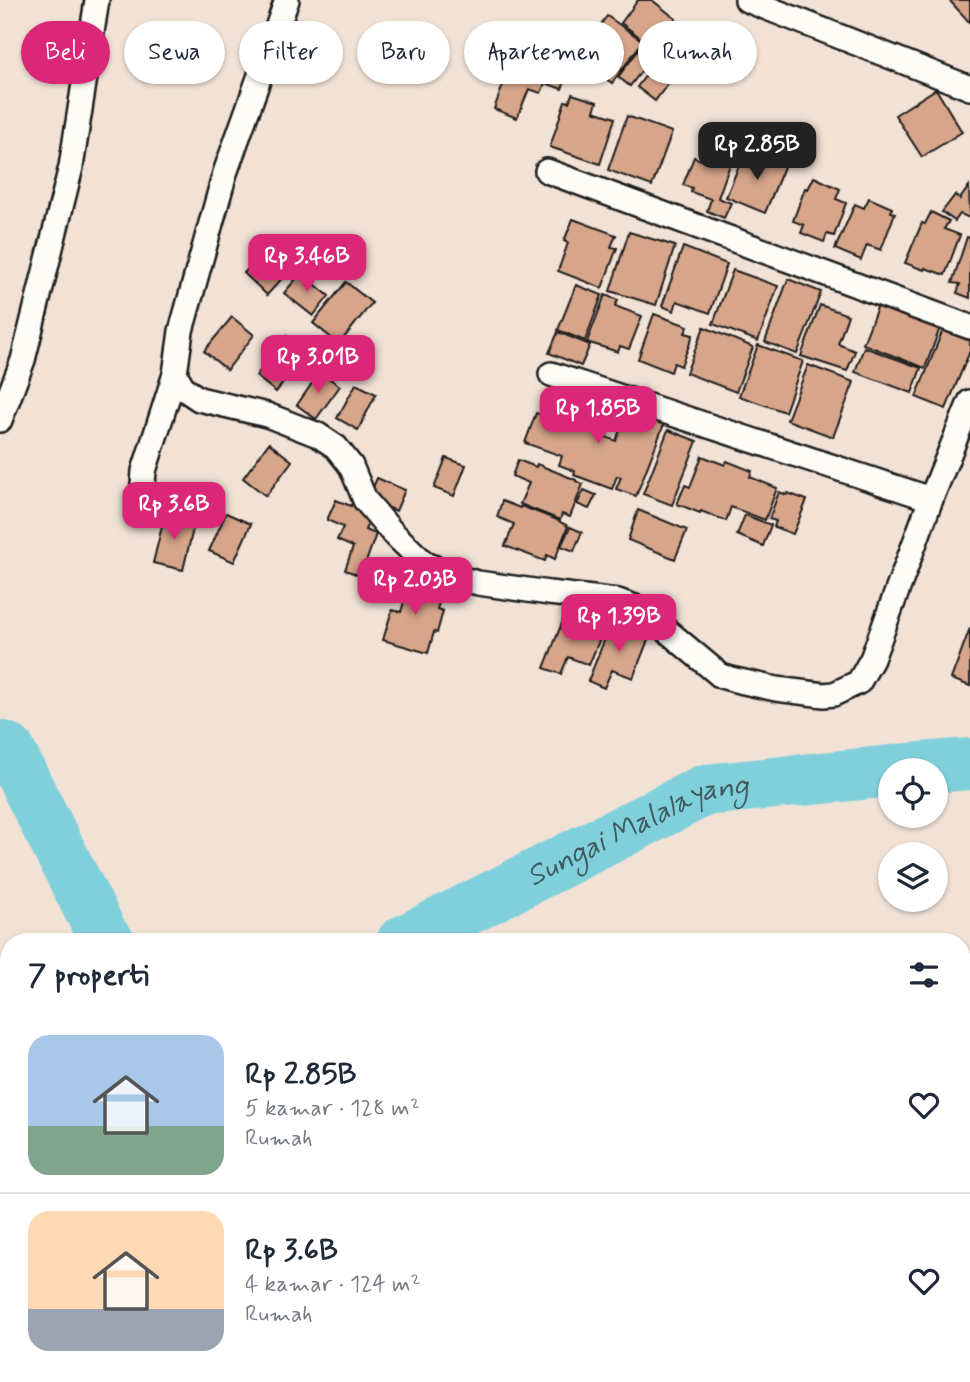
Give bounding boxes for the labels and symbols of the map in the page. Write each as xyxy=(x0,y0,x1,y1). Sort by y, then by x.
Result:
pin: Rp 2.85B xyxy=(685,122,829,182)
pin: Rp 3.46B xyxy=(235,234,379,294)
pin: Rp 3.01B xyxy=(246,336,390,395)
pin: Rp 1.85B xyxy=(526,386,670,446)
pin: Rp 3.6B xyxy=(109,482,239,542)
pin: Rp 2.03B xyxy=(343,558,487,617)
pin: Rp 1.39B xyxy=(547,594,691,654)
water label: Sungai Malalayang xyxy=(520,766,752,896)

